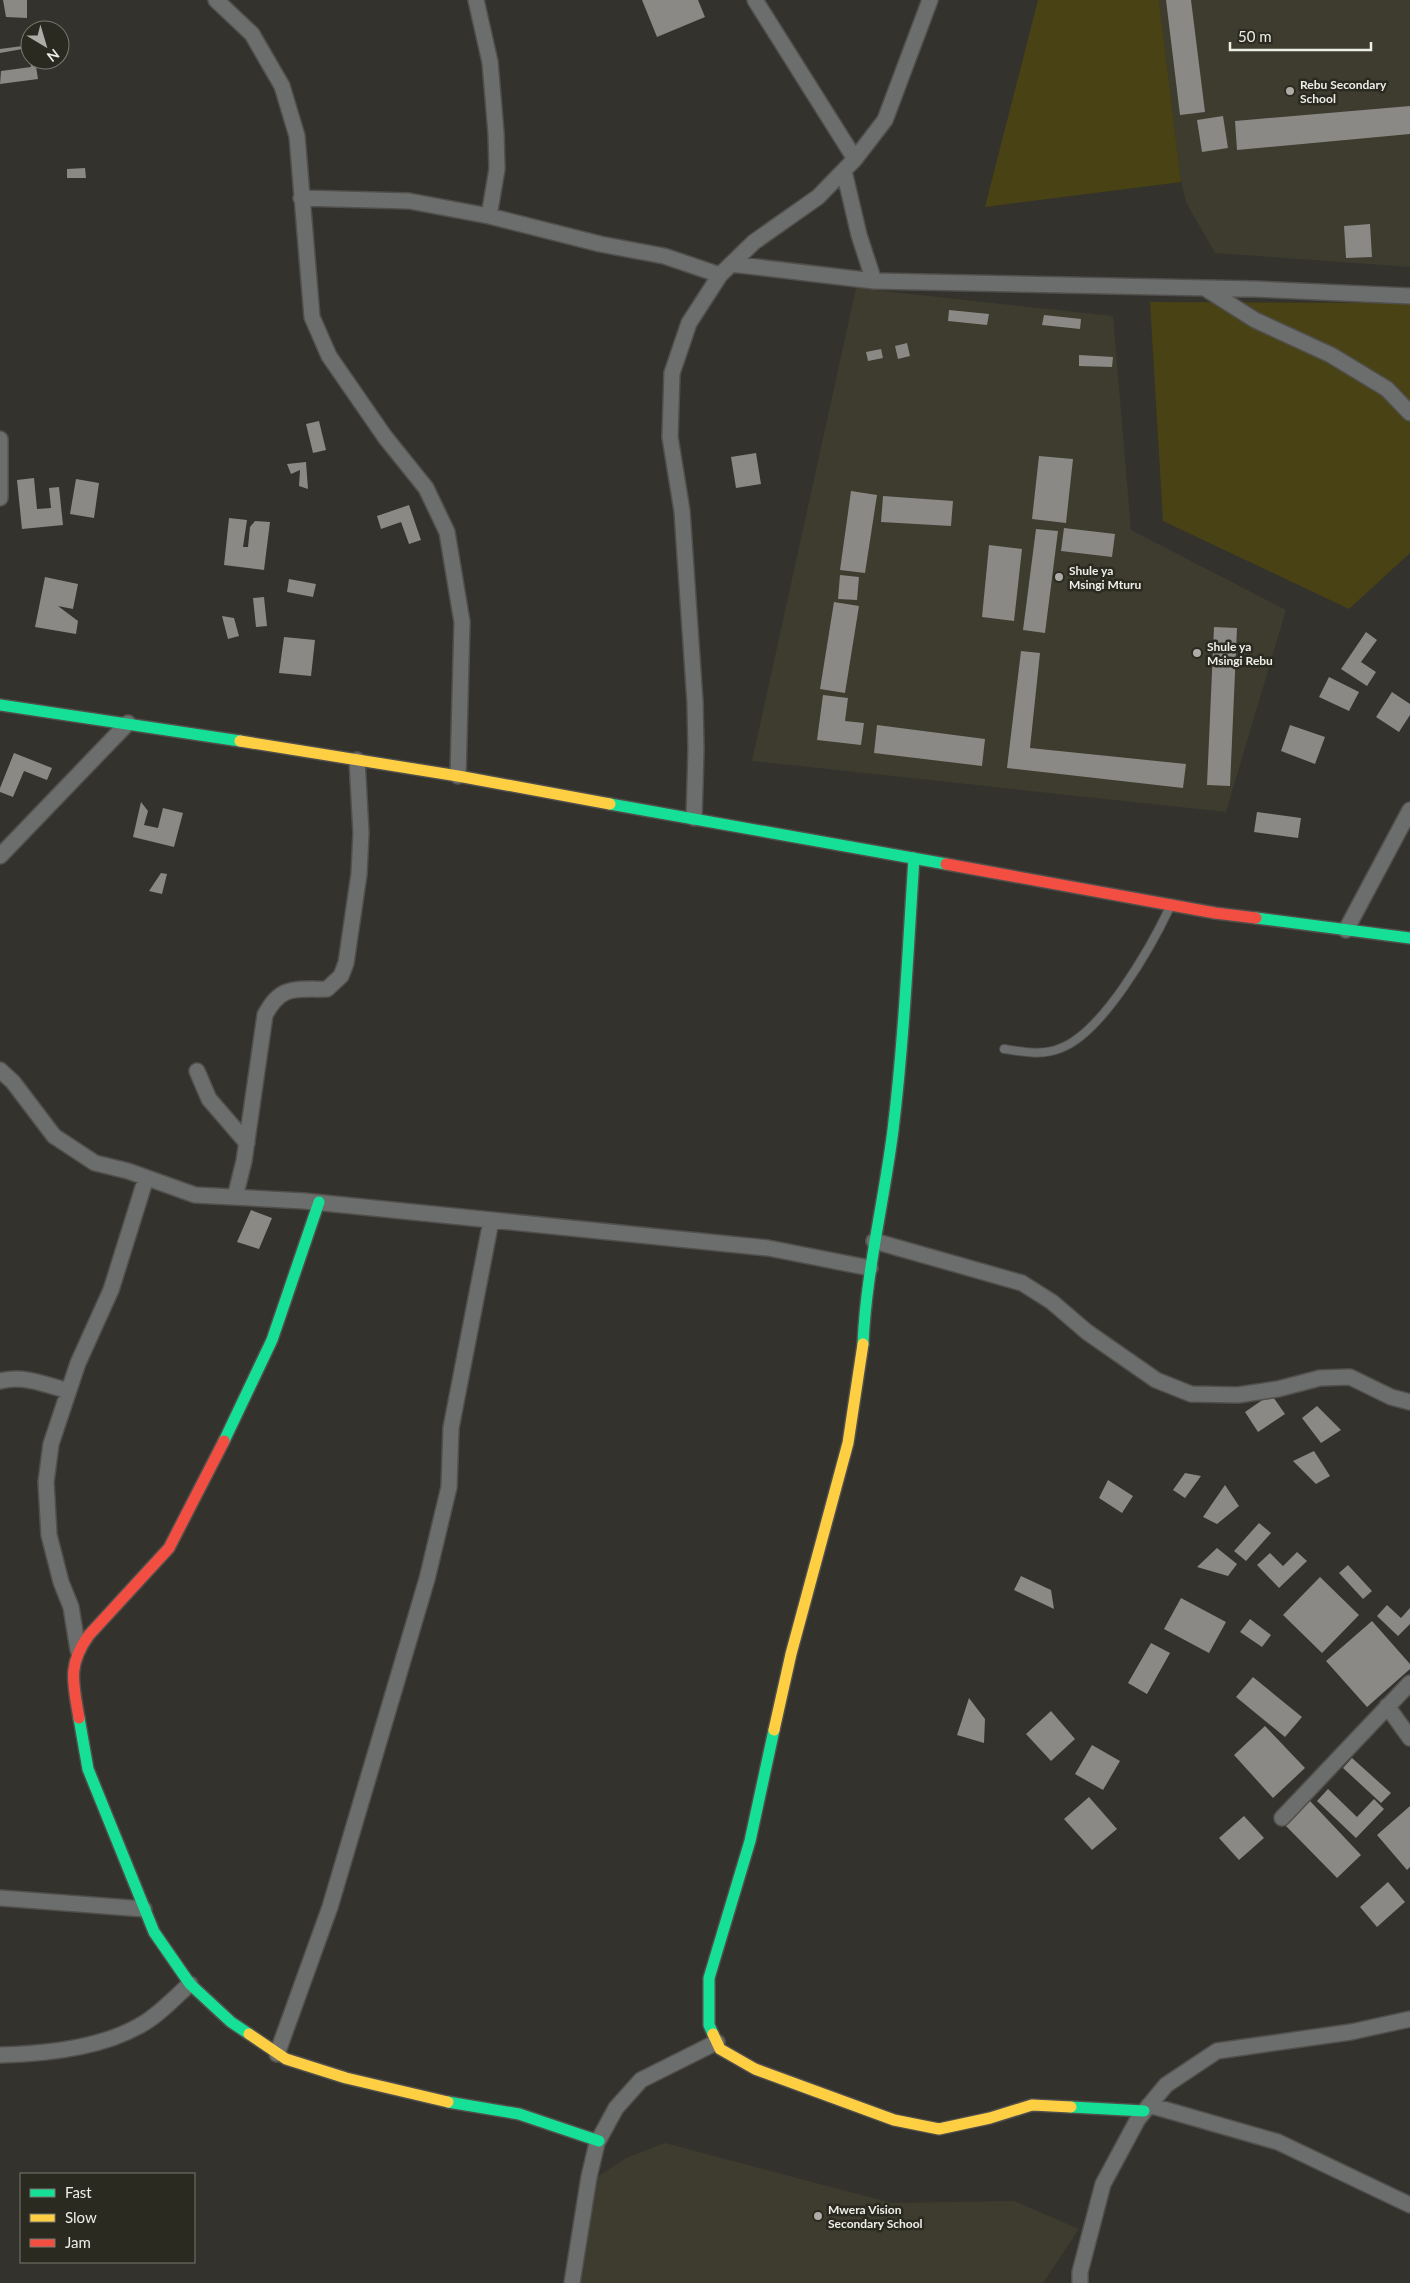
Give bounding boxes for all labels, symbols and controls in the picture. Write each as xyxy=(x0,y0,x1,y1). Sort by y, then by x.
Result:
north arrow xyxy=(20,20,70,70)
scale bar xyxy=(1230,20,1371,52)
text: 50 m xyxy=(1238,27,1272,45)
text: N xyxy=(44,46,63,66)
place label: Rebu Secondary School xyxy=(1300,77,1387,106)
marker: Rebu Secondary School xyxy=(1284,85,1296,97)
place label: Shule ya Msingi Mturu xyxy=(1069,563,1141,592)
marker: Shule ya Msingi Mturu xyxy=(1053,571,1065,583)
place label: Shule ya Msingi Rebu xyxy=(1207,639,1273,668)
marker: Shule ya Msingi Rebu xyxy=(1191,647,1203,659)
legend xyxy=(20,2173,195,2263)
text: Fast xyxy=(65,2183,92,2201)
place label: Mwera Vision Secondary School xyxy=(828,2202,923,2231)
text: Slow xyxy=(65,2208,97,2226)
marker: Mwera Vision Secondary School xyxy=(812,2210,824,2222)
text: Jam xyxy=(65,2233,91,2251)

